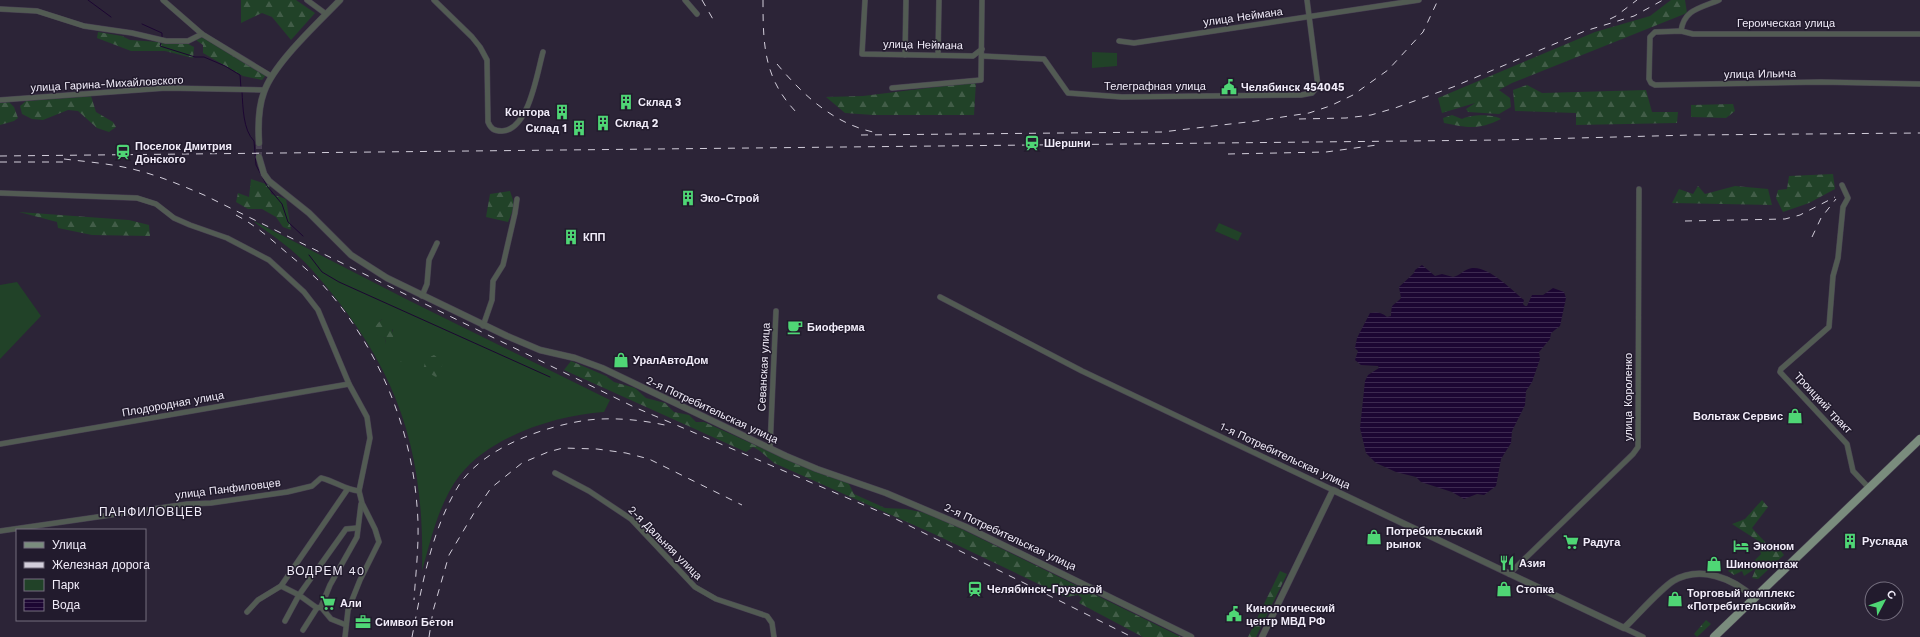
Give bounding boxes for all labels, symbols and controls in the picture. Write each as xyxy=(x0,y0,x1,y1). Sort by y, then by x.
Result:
street label: улица Неймана xyxy=(1202,5,1284,29)
street label: Героическая улица xyxy=(1737,17,1836,30)
street label: улица Неймана xyxy=(883,38,964,52)
street label: улица Ильича xyxy=(1724,67,1797,81)
street label: улица Гарина-Михайловского xyxy=(30,73,184,95)
public building icon: Челябинск 454045 xyxy=(1220,78,1238,96)
street label: Телеграфная улица xyxy=(1104,80,1207,93)
place label: Челябинск 454045 xyxy=(1241,81,1344,94)
building icon: Склад 3 xyxy=(617,93,635,111)
place label: Склад 3 xyxy=(638,96,682,109)
building icon: Контора xyxy=(553,103,571,121)
place label: Контора xyxy=(505,106,551,119)
building icon: Склад 2 xyxy=(594,114,612,132)
place label: Склад 2 xyxy=(615,117,659,130)
building icon: Склад 1 xyxy=(570,119,588,137)
place label: Склад 1 xyxy=(526,122,567,135)
station icon: Шершни xyxy=(1023,134,1041,152)
place label: Шершни xyxy=(1044,137,1090,150)
place label: Поселок Дмитрия Донского xyxy=(135,140,232,166)
station icon: Поселок Дмитрия Донского xyxy=(114,143,132,161)
building icon: Эко-Строй xyxy=(679,189,697,207)
place label: Эко-Строй xyxy=(700,192,759,205)
building icon: КПП xyxy=(562,228,580,246)
place label: КПП xyxy=(583,231,606,244)
cafe icon: Биоферма xyxy=(786,318,804,336)
place label: Биоферма xyxy=(807,321,866,334)
street label: Севанская улица xyxy=(755,322,773,412)
shop icon: УралАвтоДом xyxy=(612,351,630,369)
street label: улица Короленко xyxy=(1622,353,1635,441)
place label: УралАвтоДом xyxy=(633,354,708,367)
street label: Троицкий тракт xyxy=(1791,370,1855,436)
street label: 2-я Потребительская улица xyxy=(644,374,781,447)
street label: Плодородная улица xyxy=(121,388,226,419)
shop icon: Вольтаж Сервис xyxy=(1786,407,1804,425)
place label: Вольтаж Сервис xyxy=(1693,410,1783,423)
street label: 1-я Потребительская улица xyxy=(1218,420,1353,492)
street label: улица Панфиловцев xyxy=(175,476,282,502)
street label: 2-я Потребительская улица xyxy=(942,501,1079,574)
street label: 2-я Дальняя улица xyxy=(625,503,705,583)
district label: ПАНФИЛОВЦЕВ xyxy=(99,505,203,519)
place label: Потребительский рынок xyxy=(1386,525,1482,551)
shop icon: Потребительский рынок xyxy=(1365,528,1383,546)
legend xyxy=(16,529,146,621)
building icon: Руслада xyxy=(1841,532,1859,550)
supermarket icon: Радуга xyxy=(1562,533,1580,551)
place label: Руслада xyxy=(1862,535,1908,548)
place label: Радуга xyxy=(1583,536,1621,549)
hotel icon: Эконом xyxy=(1732,537,1750,555)
text: Улица xyxy=(52,538,86,552)
place label: Эконом xyxy=(1753,540,1794,553)
restaurant icon: Азия xyxy=(1498,554,1516,572)
shop icon: Шиномонтаж xyxy=(1705,555,1723,573)
place label: Азия xyxy=(1519,557,1546,570)
text: Железная дорога xyxy=(52,558,150,572)
place label: Шиномонтаж xyxy=(1726,558,1798,571)
district label: ВОДРЕМ 40 xyxy=(287,564,365,578)
text: Парк xyxy=(52,578,80,592)
station icon: Челябинск-Грузовой xyxy=(966,580,984,598)
shop icon: Стопка xyxy=(1495,580,1513,598)
north arrow xyxy=(1864,581,1904,621)
place label: Челябинск-Грузовой xyxy=(987,583,1102,596)
place label: Стопка xyxy=(1516,583,1555,596)
place label: Торговый комплекс «Потребительский» xyxy=(1687,587,1797,613)
text: С xyxy=(1884,588,1899,602)
shop icon: Торговый комплекс «Потребительский» xyxy=(1666,590,1684,608)
supermarket icon: Али xyxy=(319,594,337,612)
place label: Али xyxy=(340,597,362,610)
text: Вода xyxy=(52,598,80,612)
place label: Кинологический центр МВД РФ xyxy=(1246,602,1335,628)
public building icon: Кинологический центр МВД РФ xyxy=(1225,605,1243,623)
office icon: Символ Бетон xyxy=(354,613,372,631)
place label: Символ Бетон xyxy=(375,616,454,629)

